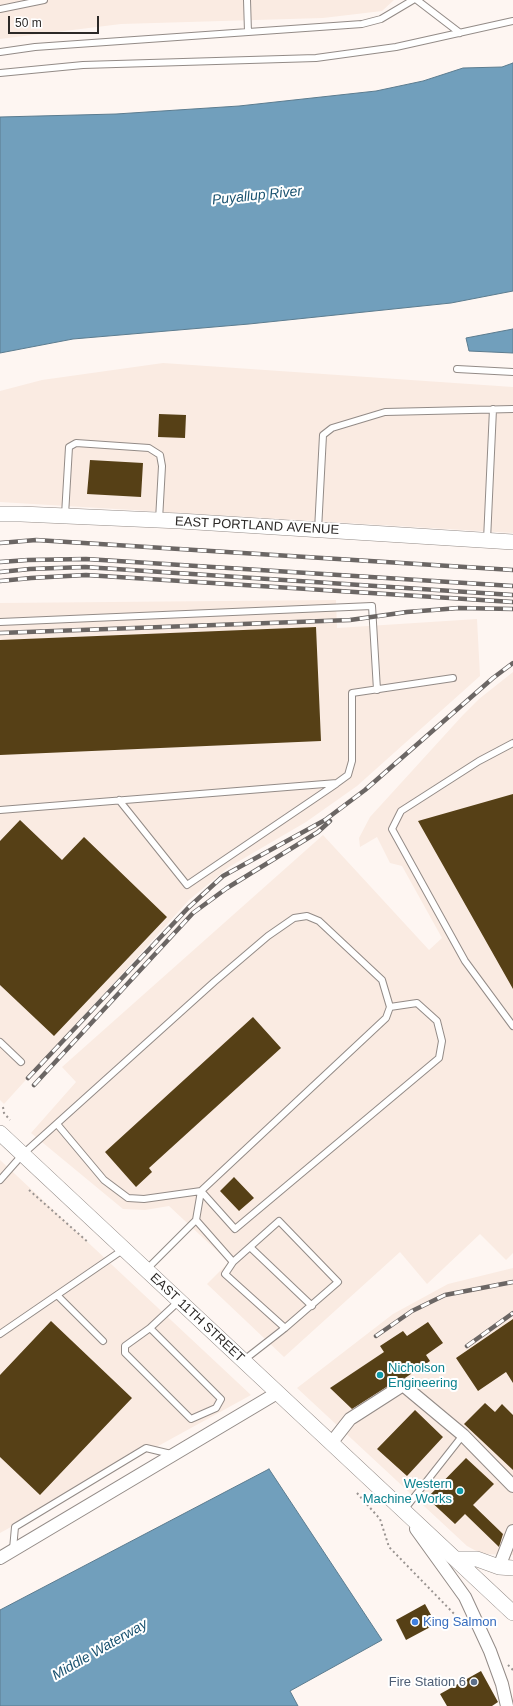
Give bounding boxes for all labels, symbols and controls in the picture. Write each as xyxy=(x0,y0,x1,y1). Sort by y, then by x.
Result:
scale bar xyxy=(10,8,101,34)
text: 50 m xyxy=(15,16,42,30)
water label: Puyallup River xyxy=(211,183,303,209)
street label: EAST PORTLAND AVENUE xyxy=(175,514,339,538)
street label: EAST 11TH STREET xyxy=(147,1270,247,1366)
place label: Nicholson Engineering xyxy=(388,1360,457,1391)
marker: Nicholson Engineering xyxy=(375,1370,385,1380)
place label: Western Machine Works xyxy=(363,1476,452,1507)
marker: Western Machine Works xyxy=(455,1486,465,1496)
place label: King Salmon xyxy=(423,1614,497,1630)
water label: Middle Waterway xyxy=(49,1616,151,1684)
marker: King Salmon xyxy=(410,1617,420,1627)
place label: Fire Station 6 xyxy=(389,1674,466,1690)
marker: Fire Station 6 xyxy=(469,1677,479,1687)

